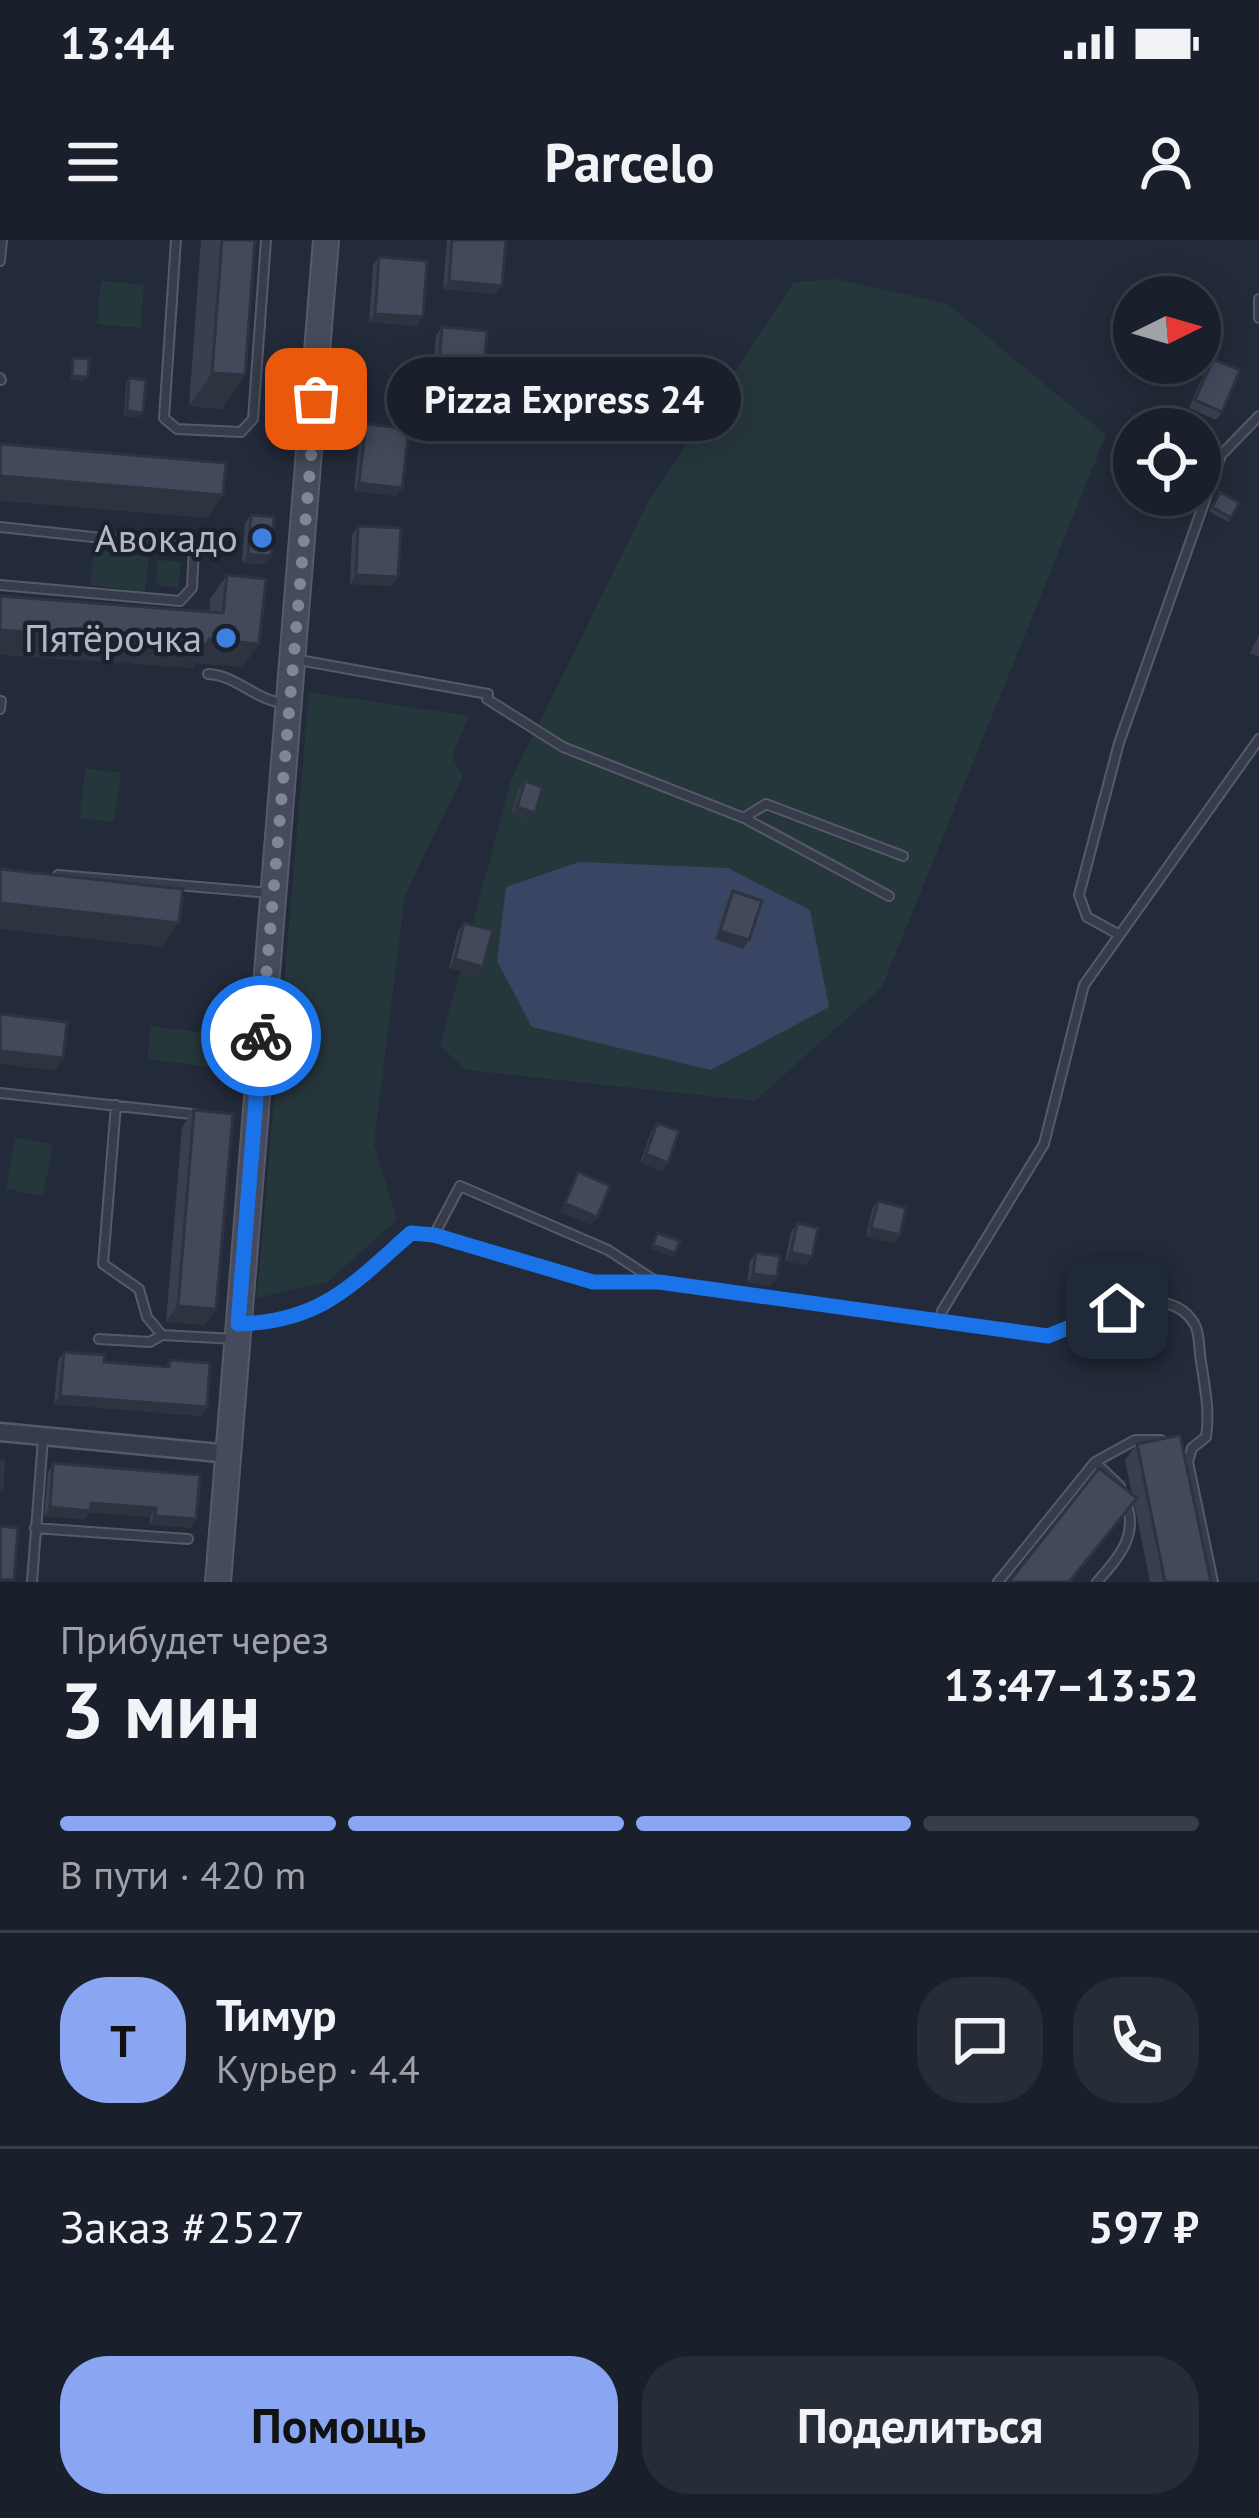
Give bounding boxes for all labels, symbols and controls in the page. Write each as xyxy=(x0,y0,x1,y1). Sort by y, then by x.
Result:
text: 13:44 xyxy=(60,13,174,71)
text: Parcelo xyxy=(545,127,714,197)
icon: menu xyxy=(60,129,126,195)
icon: person xyxy=(1133,129,1199,195)
north arrow xyxy=(1113,276,1221,384)
map controls xyxy=(1113,276,1221,516)
pin xyxy=(265,348,367,450)
callout: Pizza Express 24 xyxy=(388,357,742,441)
icon: bag xyxy=(283,366,349,432)
text: Pizza Express 24 xyxy=(424,373,704,424)
button: locate xyxy=(1113,408,1221,516)
place label: Авокадо xyxy=(95,512,238,563)
marker: Авокадо xyxy=(249,525,275,551)
place label: Пятёрочка xyxy=(24,612,202,663)
marker: Пятёрочка xyxy=(213,625,239,651)
courier xyxy=(201,976,321,1096)
icon: bike xyxy=(228,1003,294,1069)
pin xyxy=(1066,1257,1168,1359)
icon: home xyxy=(1084,1275,1150,1341)
text: Прибудет через xyxy=(60,1614,329,1665)
text: 13:47–13:52 xyxy=(944,1655,1199,1713)
text: 3 мин xyxy=(60,1659,260,1760)
text: В пути · 420 m xyxy=(60,1849,306,1900)
button: chat xyxy=(917,1977,1043,2103)
button: phone xyxy=(1073,1977,1199,2103)
text: Тимур xyxy=(216,1985,337,2043)
text: Т xyxy=(110,2011,136,2069)
text: Курьер · 4.4 xyxy=(216,2043,420,2094)
text: Заказ #2527 xyxy=(60,2197,305,2255)
text: 597 ₽ xyxy=(1088,2197,1199,2255)
button: Помощь xyxy=(60,2356,618,2494)
button: Поделиться xyxy=(642,2356,1199,2494)

